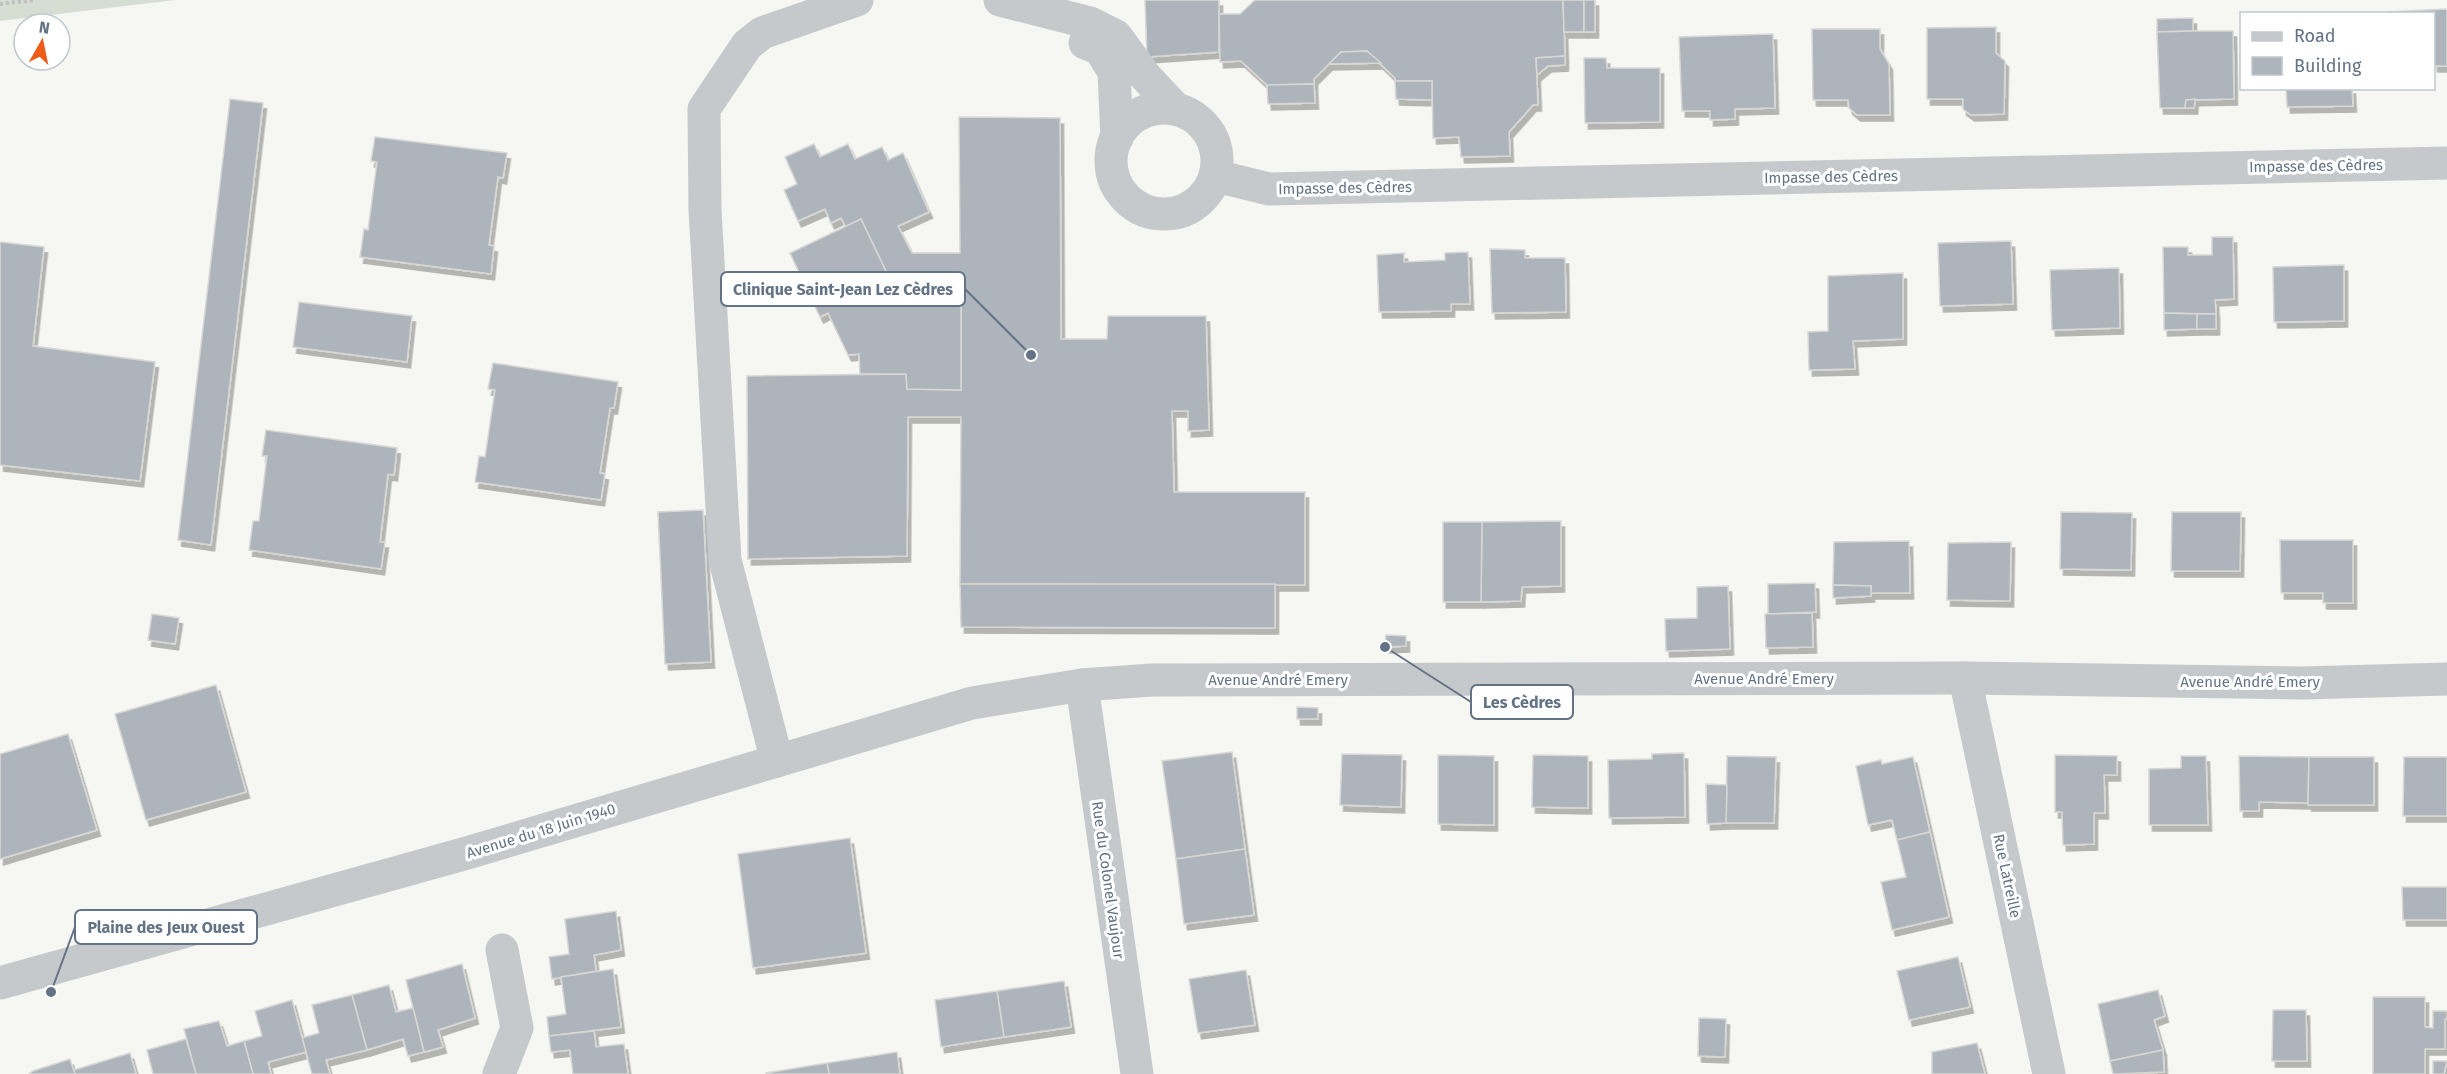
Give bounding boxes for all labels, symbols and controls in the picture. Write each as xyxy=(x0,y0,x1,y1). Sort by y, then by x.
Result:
north arrow xyxy=(12,12,72,72)
legend xyxy=(2240,12,2435,90)
text: N xyxy=(38,17,51,38)
text: Road xyxy=(2294,25,2336,47)
text: Building xyxy=(2294,55,2362,77)
street label: Impasse des Cèdres xyxy=(2249,156,2383,176)
street label: Impasse des Cèdres xyxy=(1764,167,1898,187)
street label: Impasse des Cèdres xyxy=(1278,178,1412,198)
callout: Clinique Saint-Jean Lez Cèdres xyxy=(721,272,965,306)
text: Clinique Saint-Jean Lez Cèdres xyxy=(733,280,953,299)
street label: Avenue André Emery xyxy=(1694,670,1834,688)
street label: Avenue André Emery xyxy=(1208,671,1348,689)
street label: Avenue André Emery xyxy=(2180,673,2320,691)
callout: Les Cèdres xyxy=(1471,685,1573,719)
text: Les Cèdres xyxy=(1483,693,1561,712)
street label: Avenue du 18 Juin 1940 xyxy=(464,800,618,862)
street label: Rue du Colonel Vaujour xyxy=(1088,800,1128,960)
street label: Rue Latreille xyxy=(1989,832,2025,920)
callout: Plaine des Jeux Ouest xyxy=(75,910,257,944)
text: Plaine des Jeux Ouest xyxy=(87,918,245,937)

